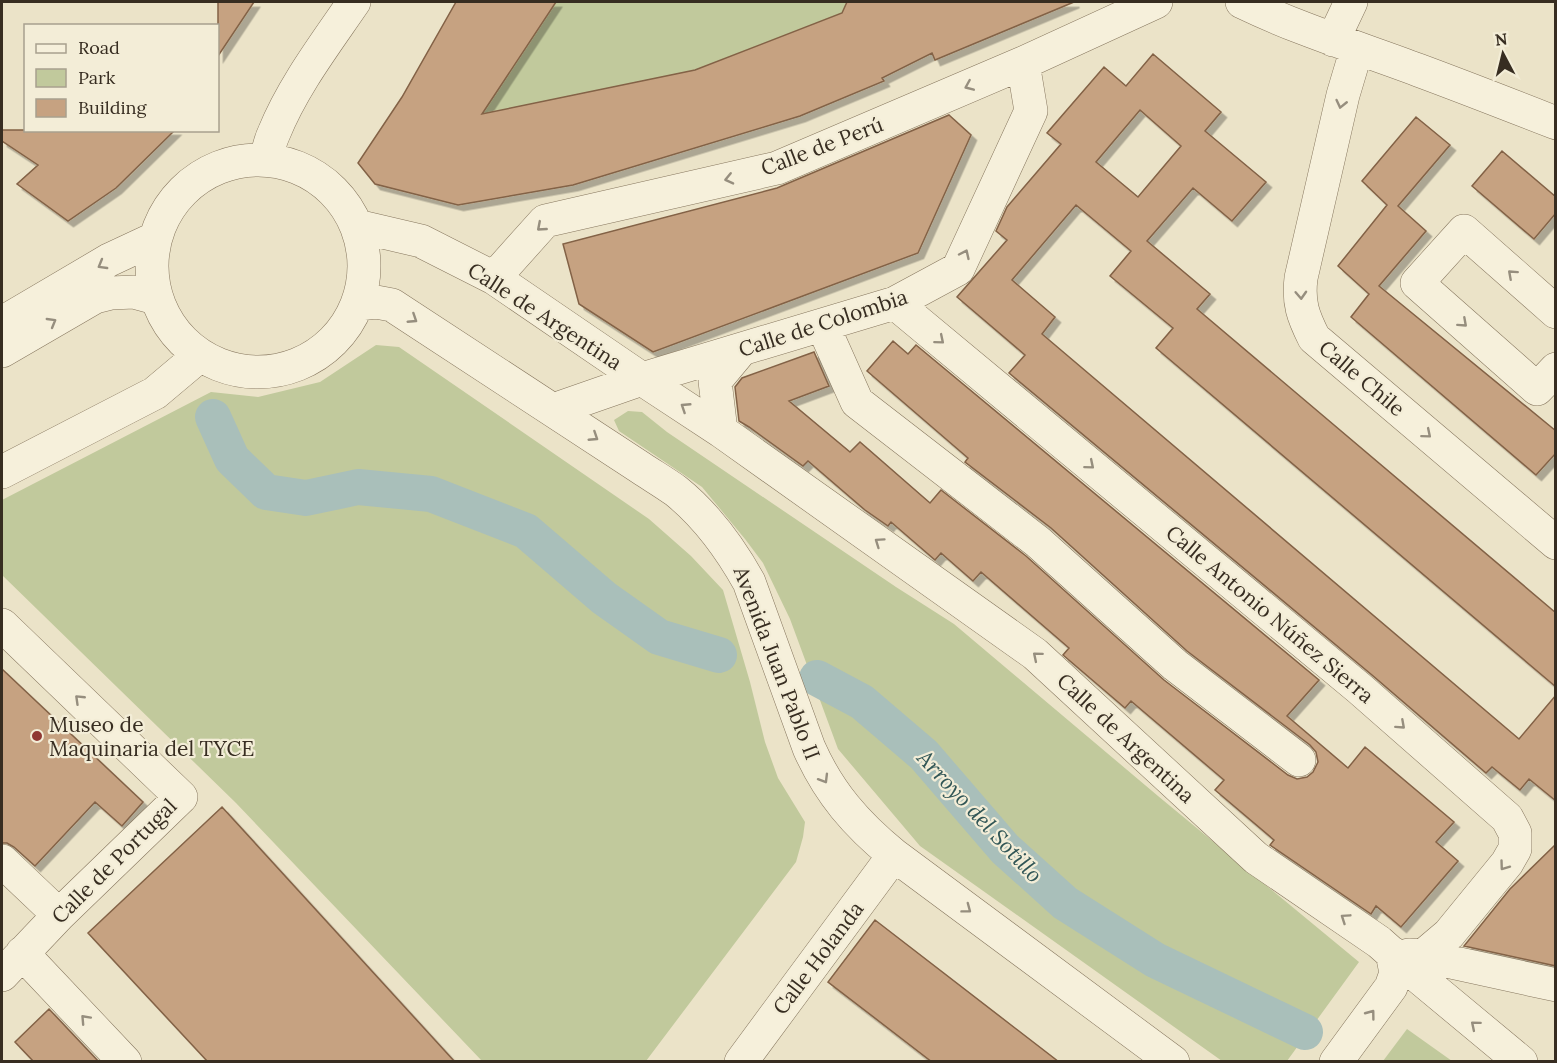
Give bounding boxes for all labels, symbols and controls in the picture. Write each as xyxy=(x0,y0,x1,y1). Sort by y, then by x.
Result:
legend xyxy=(24,24,219,132)
north arrow xyxy=(1473,24,1533,84)
text: N xyxy=(1494,28,1509,50)
text: Road xyxy=(78,36,120,59)
text: Park xyxy=(78,66,116,89)
one-way arrow xyxy=(964,79,975,91)
text: Building xyxy=(78,96,148,119)
one-way arrow xyxy=(1335,99,1348,109)
street label: Calle de Perú xyxy=(757,110,887,182)
one-way arrow xyxy=(724,172,734,185)
one-way arrow xyxy=(538,220,548,231)
one-way arrow xyxy=(958,249,970,260)
street label: Calle de Argentina xyxy=(463,256,627,376)
one-way arrow xyxy=(97,257,108,269)
one-way arrow xyxy=(1508,270,1519,281)
street label: Calle de Colombia xyxy=(735,283,911,363)
one-way arrow xyxy=(1294,290,1307,299)
one-way arrow xyxy=(407,312,418,323)
one-way arrow xyxy=(1456,316,1467,327)
one-way arrow xyxy=(46,317,56,329)
one-way arrow xyxy=(933,333,944,344)
street label: Calle Chile xyxy=(1313,334,1411,422)
one-way arrow xyxy=(680,403,691,414)
one-way arrow xyxy=(1420,427,1431,438)
one-way arrow xyxy=(588,430,599,441)
one-way arrow xyxy=(1083,458,1094,469)
street label: Calle Antonio Núñez Sierra xyxy=(1160,519,1380,709)
one-way arrow xyxy=(875,538,886,549)
street label: Avenida Juan Pablo II xyxy=(727,562,826,763)
one-way arrow xyxy=(1033,653,1044,664)
street label: Calle de Argentina xyxy=(1052,667,1201,809)
one-way arrow xyxy=(75,695,85,706)
place label: Museo de Maquinaria del TYCE xyxy=(49,711,254,762)
one-way arrow xyxy=(1394,717,1405,728)
marker: Museo de Maquinaria del TYCE xyxy=(30,729,44,743)
water label: Arroyo del Sotillo xyxy=(911,743,1049,888)
one-way arrow xyxy=(817,773,829,783)
street label: Calle de Portugal xyxy=(46,793,182,929)
one-way arrow xyxy=(1500,860,1511,871)
street label: Calle Holanda xyxy=(767,896,869,1020)
one-way arrow xyxy=(961,902,972,913)
one-way arrow xyxy=(1340,915,1351,926)
one-way arrow xyxy=(1364,1010,1375,1021)
one-way arrow xyxy=(81,1015,92,1026)
one-way arrow xyxy=(1471,1021,1482,1032)

